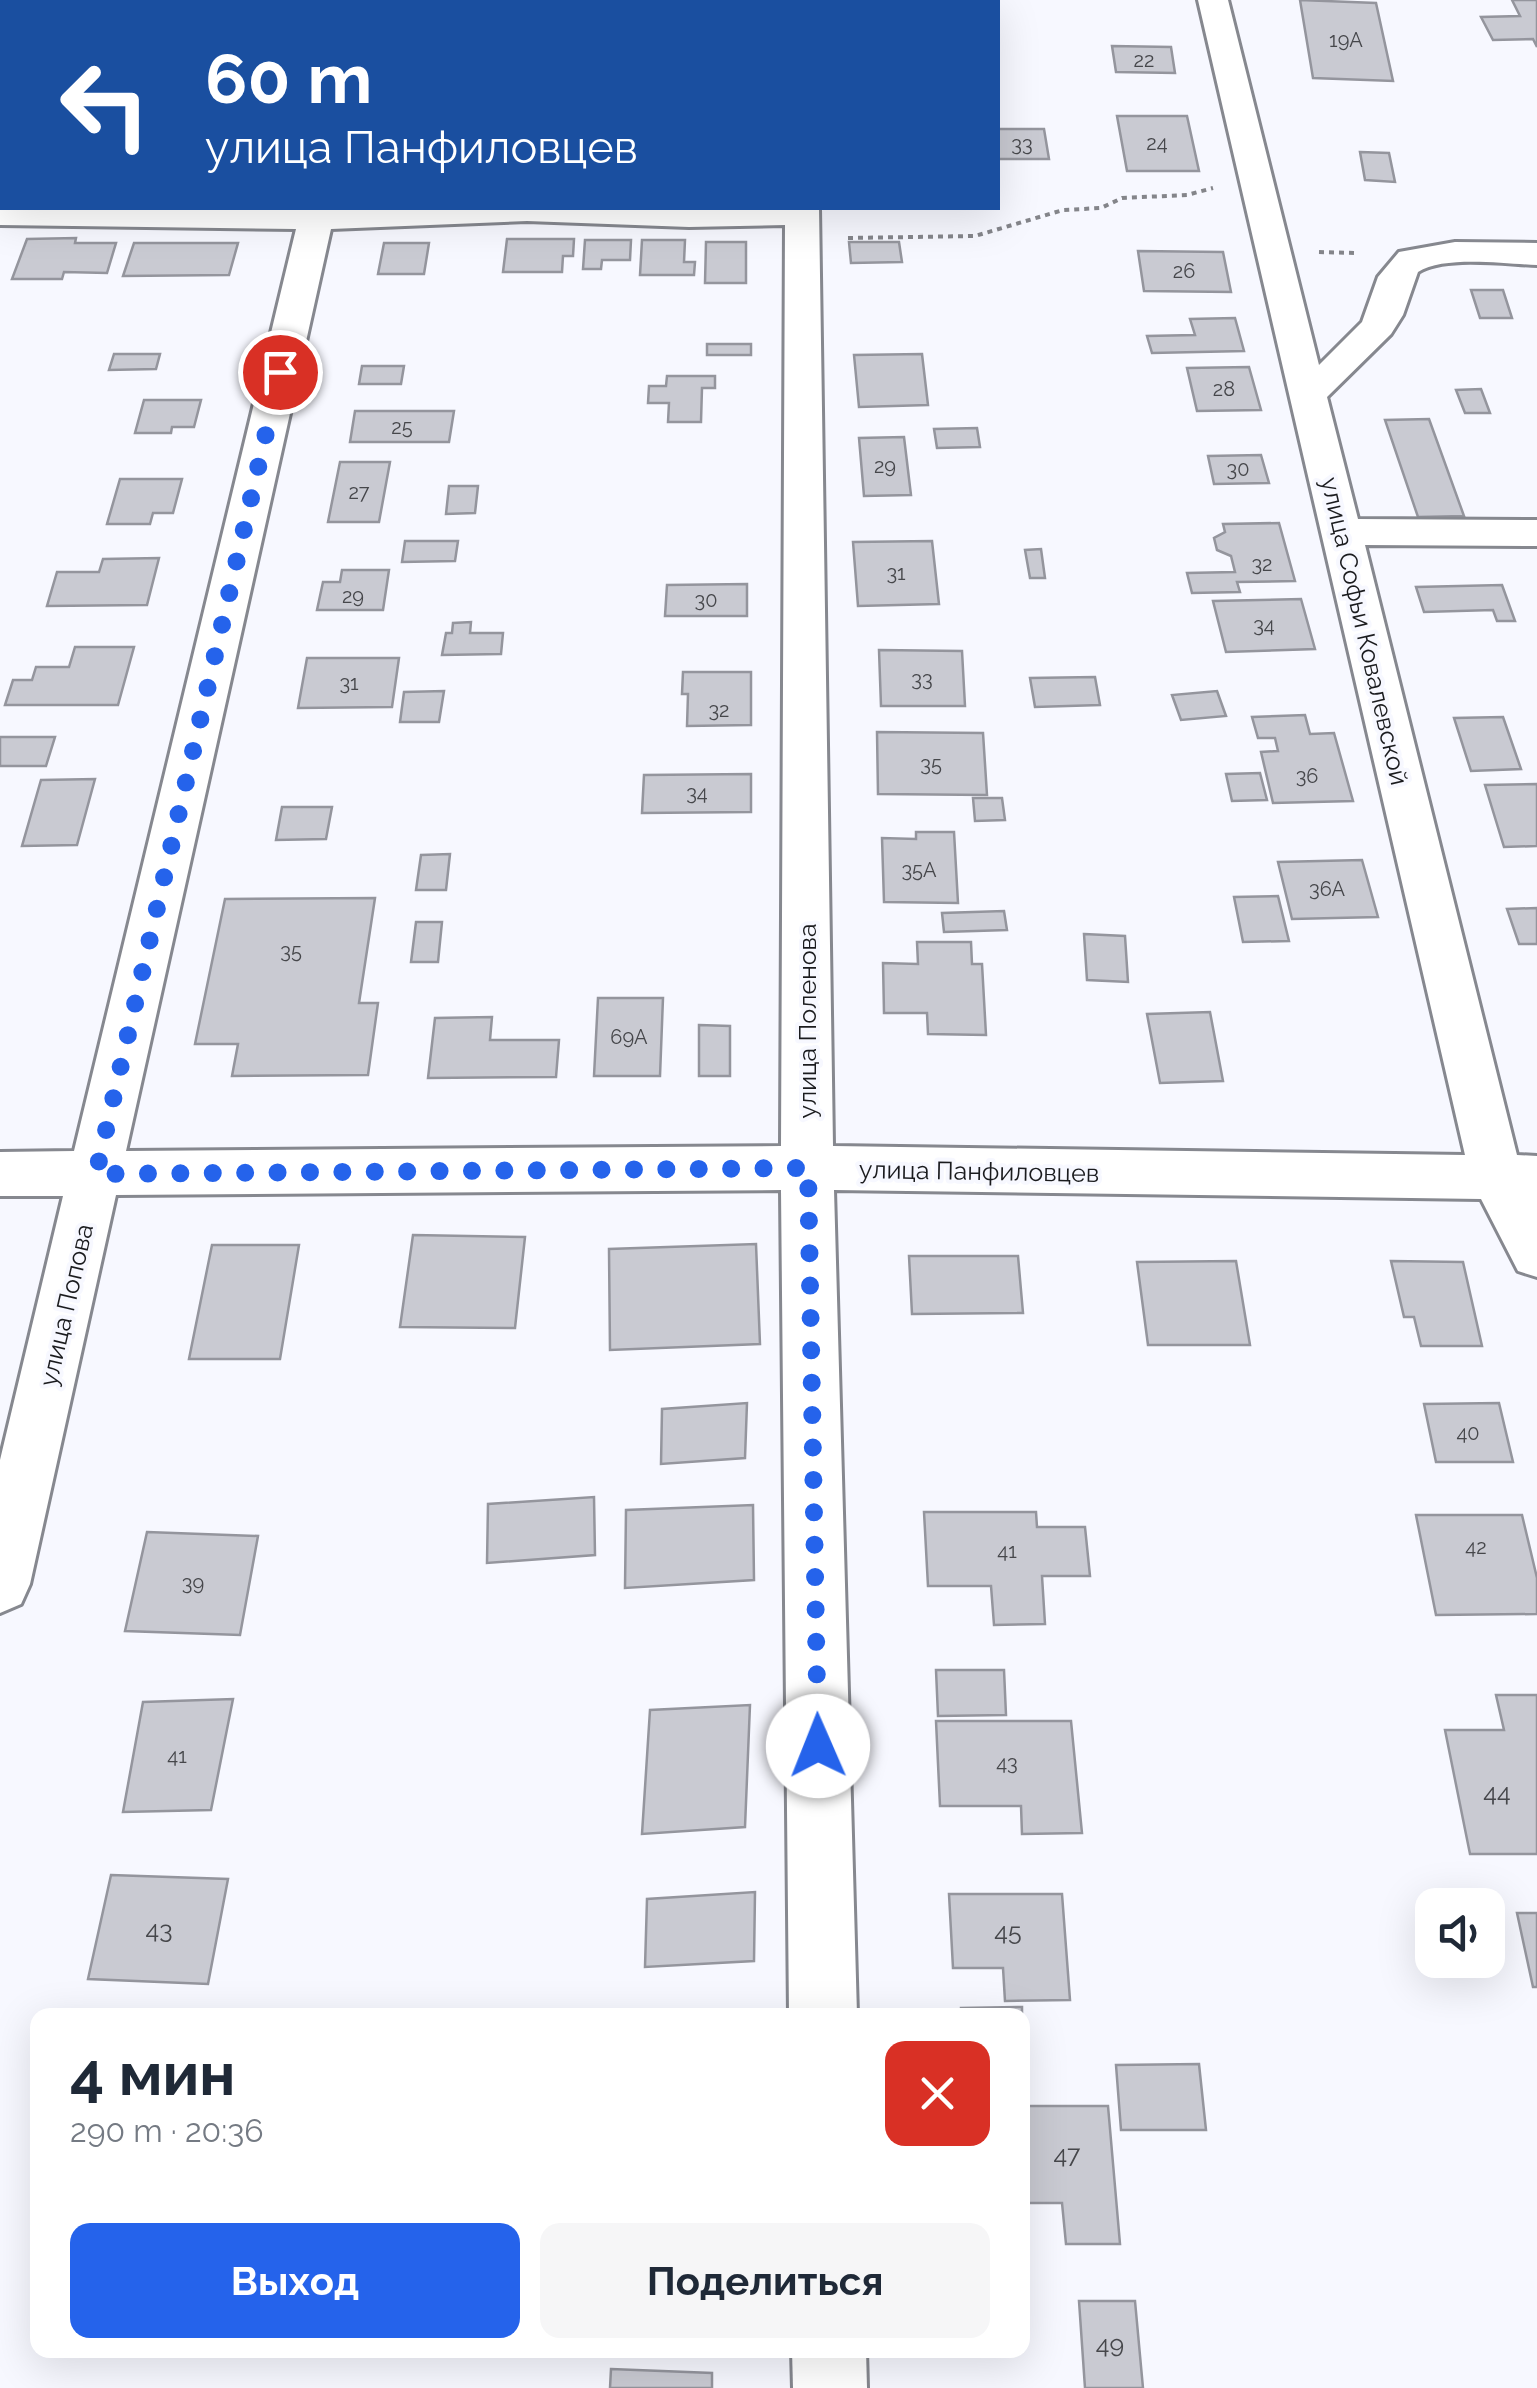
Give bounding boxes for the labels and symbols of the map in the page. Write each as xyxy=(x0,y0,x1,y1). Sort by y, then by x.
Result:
house number: 19А xyxy=(1329,28,1363,52)
house number: 22 xyxy=(1134,48,1154,72)
house number: 24 xyxy=(1146,131,1168,155)
house number: 33 xyxy=(1011,132,1033,156)
house number: 26 xyxy=(1173,259,1195,283)
pin xyxy=(238,330,323,415)
house number: 28 xyxy=(1213,377,1235,401)
house number: 25 xyxy=(391,415,413,439)
house number: 29 xyxy=(874,454,896,478)
house number: 30 xyxy=(1227,457,1249,481)
street label: улица Софьи Ковалевской xyxy=(1315,474,1415,788)
house number: 27 xyxy=(348,480,370,504)
house number: 32 xyxy=(1251,552,1273,576)
house number: 31 xyxy=(886,561,906,585)
house number: 29 xyxy=(342,584,364,608)
house number: 30 xyxy=(695,588,717,612)
house number: 34 xyxy=(1253,613,1275,637)
house number: 33 xyxy=(911,667,933,691)
house number: 31 xyxy=(339,671,359,695)
house number: 32 xyxy=(708,698,730,722)
house number: 35 xyxy=(920,752,942,776)
house number: 36 xyxy=(1296,764,1318,788)
house number: 34 xyxy=(686,781,708,805)
house number: 35А xyxy=(901,858,937,882)
house number: 36А xyxy=(1309,877,1345,901)
street label: улица Поленова xyxy=(792,923,822,1119)
house number: 35 xyxy=(280,939,302,963)
house number: 69А xyxy=(610,1025,648,1049)
street label: улица Панфиловцев xyxy=(859,1154,1099,1188)
street label: улица Попова xyxy=(33,1221,99,1389)
house number: 40 xyxy=(1456,1421,1480,1445)
house number: 42 xyxy=(1465,1535,1487,1559)
house number: 41 xyxy=(997,1539,1017,1563)
house number: 39 xyxy=(182,1571,204,1595)
position arrow xyxy=(766,1694,870,1798)
house number: 41 xyxy=(167,1744,187,1768)
house number: 43 xyxy=(996,1751,1018,1775)
house number: 44 xyxy=(1483,1777,1511,1807)
house number: 43 xyxy=(145,1914,173,1944)
house number: 45 xyxy=(994,1916,1022,1946)
house number: 47 xyxy=(1054,2139,1081,2169)
house number: 49 xyxy=(1096,2329,1124,2359)

